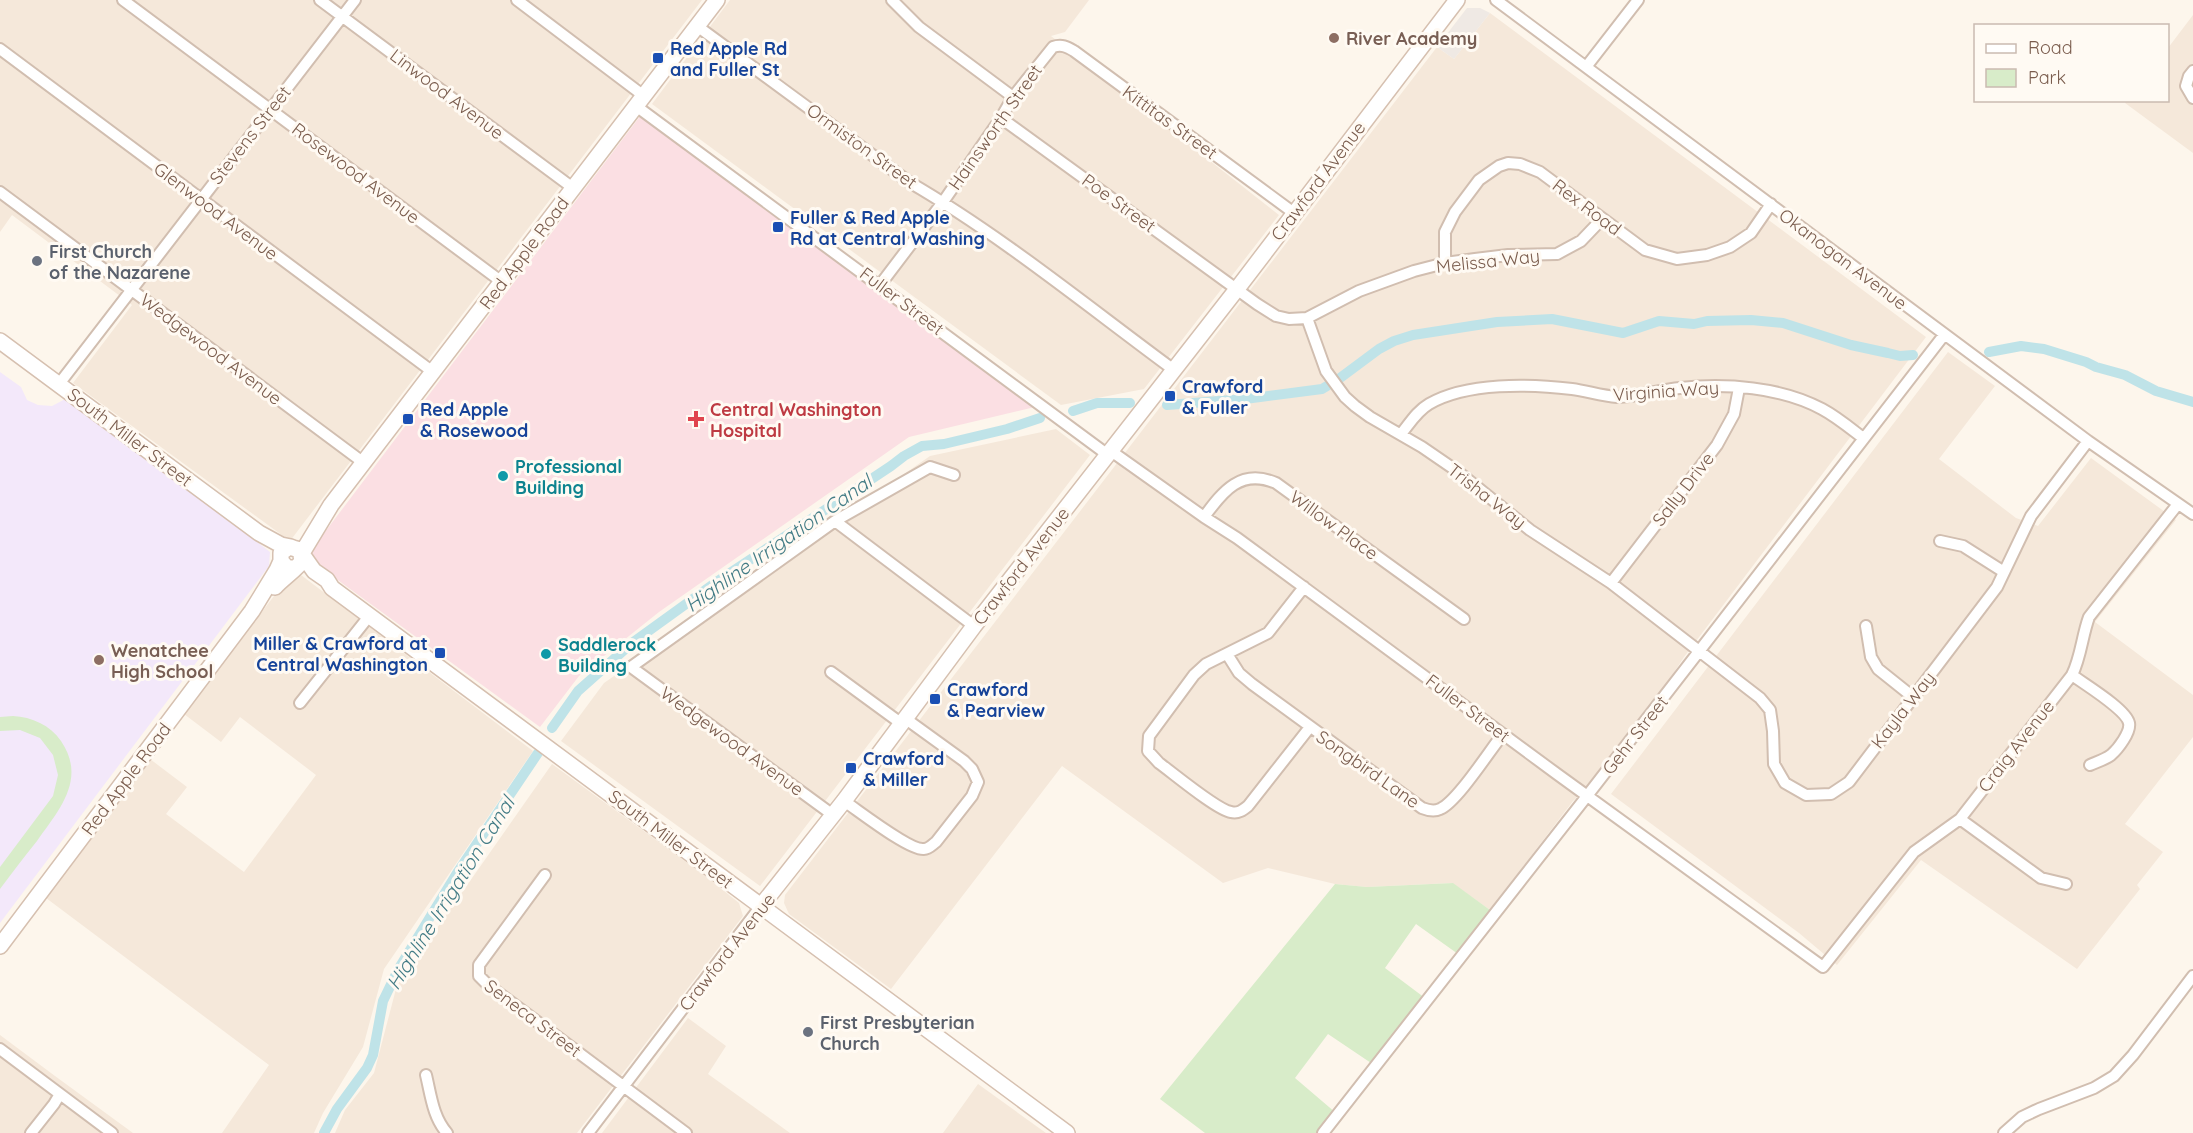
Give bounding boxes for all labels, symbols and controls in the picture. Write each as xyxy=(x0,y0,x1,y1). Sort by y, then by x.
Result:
legend xyxy=(1974,24,2169,102)
place label: River Academy xyxy=(1346,27,1477,50)
marker: River Academy xyxy=(1327,31,1341,45)
text: Road xyxy=(2028,36,2073,59)
place label: Red Apple Rd and Fuller St xyxy=(670,37,787,81)
street label: Linwood Avenue xyxy=(386,44,508,144)
marker: Red Apple Rd and Fuller St xyxy=(651,51,665,65)
street label: Hainsworth Street xyxy=(943,60,1047,194)
text: Park xyxy=(2028,66,2066,89)
street label: Kittitas Street xyxy=(1118,80,1222,164)
street label: Stevens Street xyxy=(204,81,296,189)
street label: Ormiston Street xyxy=(802,98,922,194)
street label: Rosewood Avenue xyxy=(288,117,424,229)
street label: Crawford Avenue xyxy=(1266,117,1370,245)
street label: Glenwood Avenue xyxy=(149,157,283,265)
street label: Poe Street xyxy=(1078,169,1160,237)
street label: Rex Road xyxy=(1548,174,1626,240)
street label: Red Apple Road xyxy=(474,192,574,314)
street label: Okanogan Avenue xyxy=(1774,203,1912,315)
place label: Fuller & Red Apple Rd at Central Washing xyxy=(790,206,985,250)
marker: Fuller & Red Apple Rd at Central Washing xyxy=(771,220,785,234)
place label: First Church of the Nazarene xyxy=(49,240,191,284)
street label: Melissa Way xyxy=(1435,244,1541,278)
marker: First Church of the Nazarene xyxy=(30,254,44,268)
street label: Fuller Street xyxy=(855,262,949,340)
street label: Wedgewood Avenue xyxy=(135,288,287,410)
place label: Crawford & Fuller xyxy=(1182,375,1263,419)
street label: Virginia Way xyxy=(1612,376,1720,406)
street label: South Miller Street xyxy=(63,383,197,491)
marker: Crawford & Fuller xyxy=(1163,389,1177,403)
place label: Red Apple & Rosewood xyxy=(420,398,528,442)
place label: Central Washington Hospital xyxy=(710,398,882,442)
marker: Central Washington Hospital xyxy=(687,410,705,428)
marker: Red Apple & Rosewood xyxy=(401,412,415,426)
street label: Sally Drive xyxy=(1647,447,1719,531)
place label: Professional Building xyxy=(515,455,622,499)
street label: Trisha Way xyxy=(1443,458,1531,534)
water label: Highline Irrigation Canal xyxy=(680,468,878,617)
marker: Professional Building xyxy=(496,469,510,483)
street label: Willow Place xyxy=(1285,485,1383,565)
street label: Crawford Avenue xyxy=(968,502,1074,630)
place label: Miller & Crawford at Central Washington xyxy=(253,632,428,676)
place label: Saddlerock Building xyxy=(558,633,656,677)
place label: Wenatchee High School xyxy=(111,639,213,683)
marker: Miller & Crawford at Central Washington xyxy=(433,646,447,660)
marker: Saddlerock Building xyxy=(539,647,553,661)
marker: Wenatchee High School xyxy=(92,653,106,667)
street label: Kayla Way xyxy=(1866,667,1940,753)
street label: Fuller Street xyxy=(1421,669,1515,747)
place label: Crawford & Pearview xyxy=(947,678,1045,722)
street label: Wedgewood Avenue xyxy=(656,681,808,801)
street label: Gehr Street xyxy=(1597,691,1673,779)
marker: Crawford & Pearview xyxy=(928,692,942,706)
street label: Craig Avenue xyxy=(1973,695,2059,797)
street label: Red Apple Road xyxy=(76,718,176,840)
street label: Songbird Lane xyxy=(1312,725,1424,813)
place label: Crawford & Miller xyxy=(863,747,944,791)
marker: Crawford & Miller xyxy=(844,761,858,775)
street label: South Miller Street xyxy=(604,785,738,893)
water label: Highline Irrigation Canal xyxy=(380,790,521,994)
street label: Crawford Avenue xyxy=(674,888,780,1016)
street label: Seneca Street xyxy=(480,974,586,1062)
place label: First Presbyterian Church xyxy=(820,1011,975,1055)
marker: First Presbyterian Church xyxy=(801,1025,815,1039)

